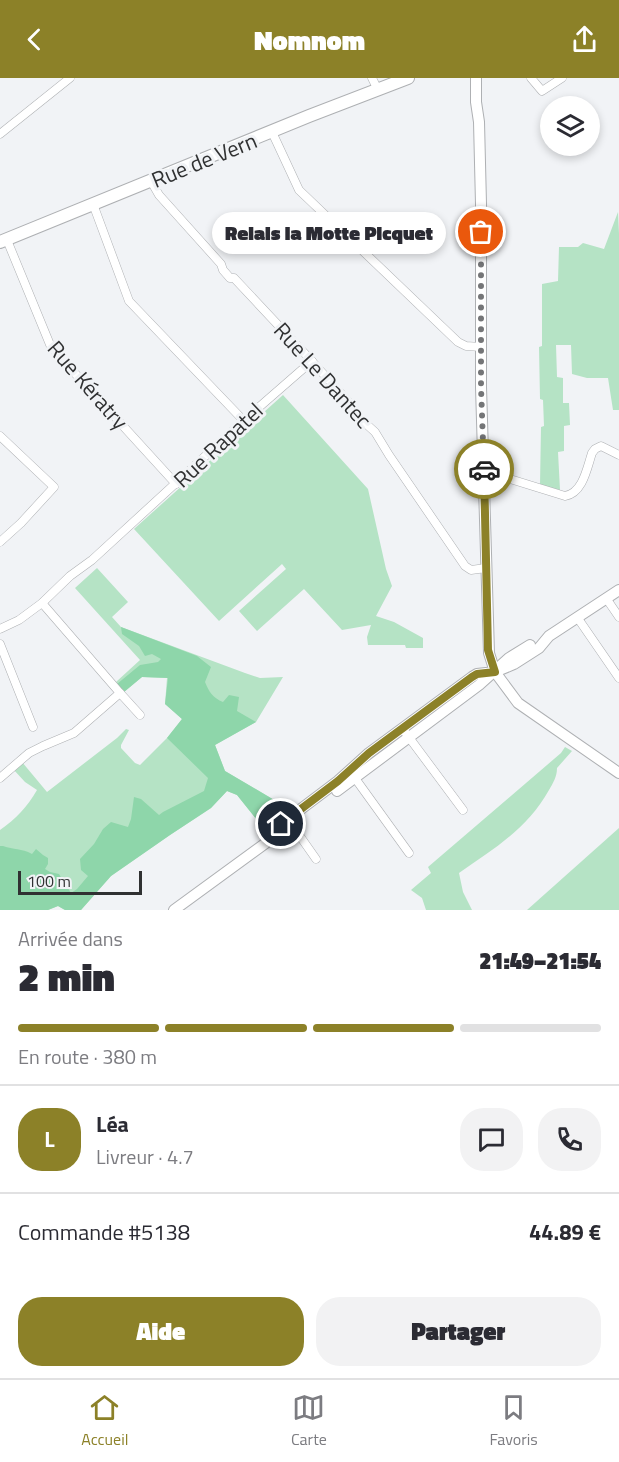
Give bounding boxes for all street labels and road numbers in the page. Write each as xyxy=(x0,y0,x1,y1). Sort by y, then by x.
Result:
street label: Rue de Vern xyxy=(146,123,262,197)
street label: Rue Le Dantec xyxy=(266,314,380,436)
street label: Rue Kératry xyxy=(39,333,137,438)
street label: Rue Rapatel xyxy=(165,394,271,496)

